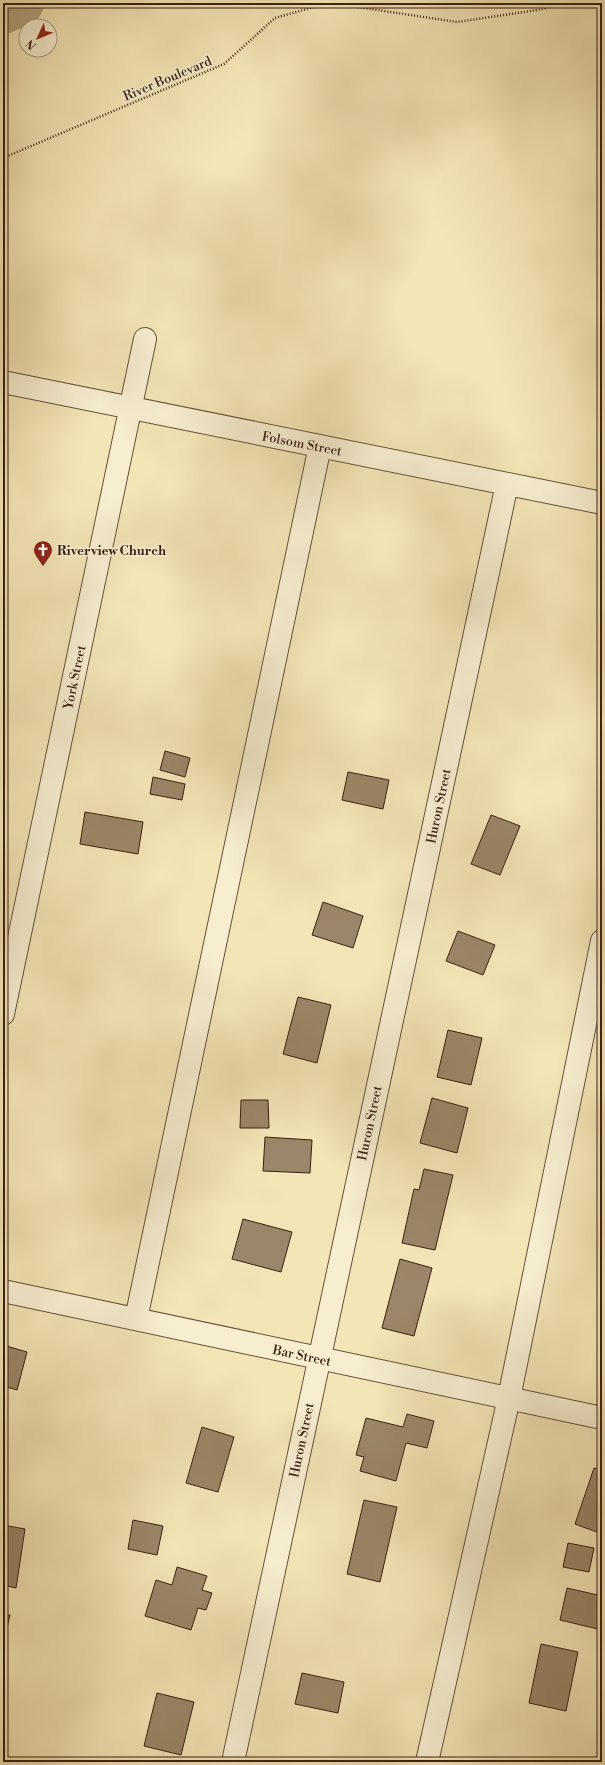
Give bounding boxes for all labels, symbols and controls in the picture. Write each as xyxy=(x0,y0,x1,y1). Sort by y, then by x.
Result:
north arrow xyxy=(18,18,58,58)
text: N xyxy=(23,36,40,52)
street label: River Boulevard xyxy=(121,53,215,105)
street label: Folsom Street xyxy=(260,428,344,460)
church icon: Riverview Church xyxy=(32,539,54,567)
place label: Riverview Church xyxy=(57,543,166,559)
street label: York Street xyxy=(60,643,90,712)
street label: Huron Street xyxy=(423,767,455,845)
street label: Huron Street xyxy=(354,1084,386,1162)
street label: Bar Street xyxy=(270,1342,333,1370)
street label: Huron Street xyxy=(286,1401,318,1479)

